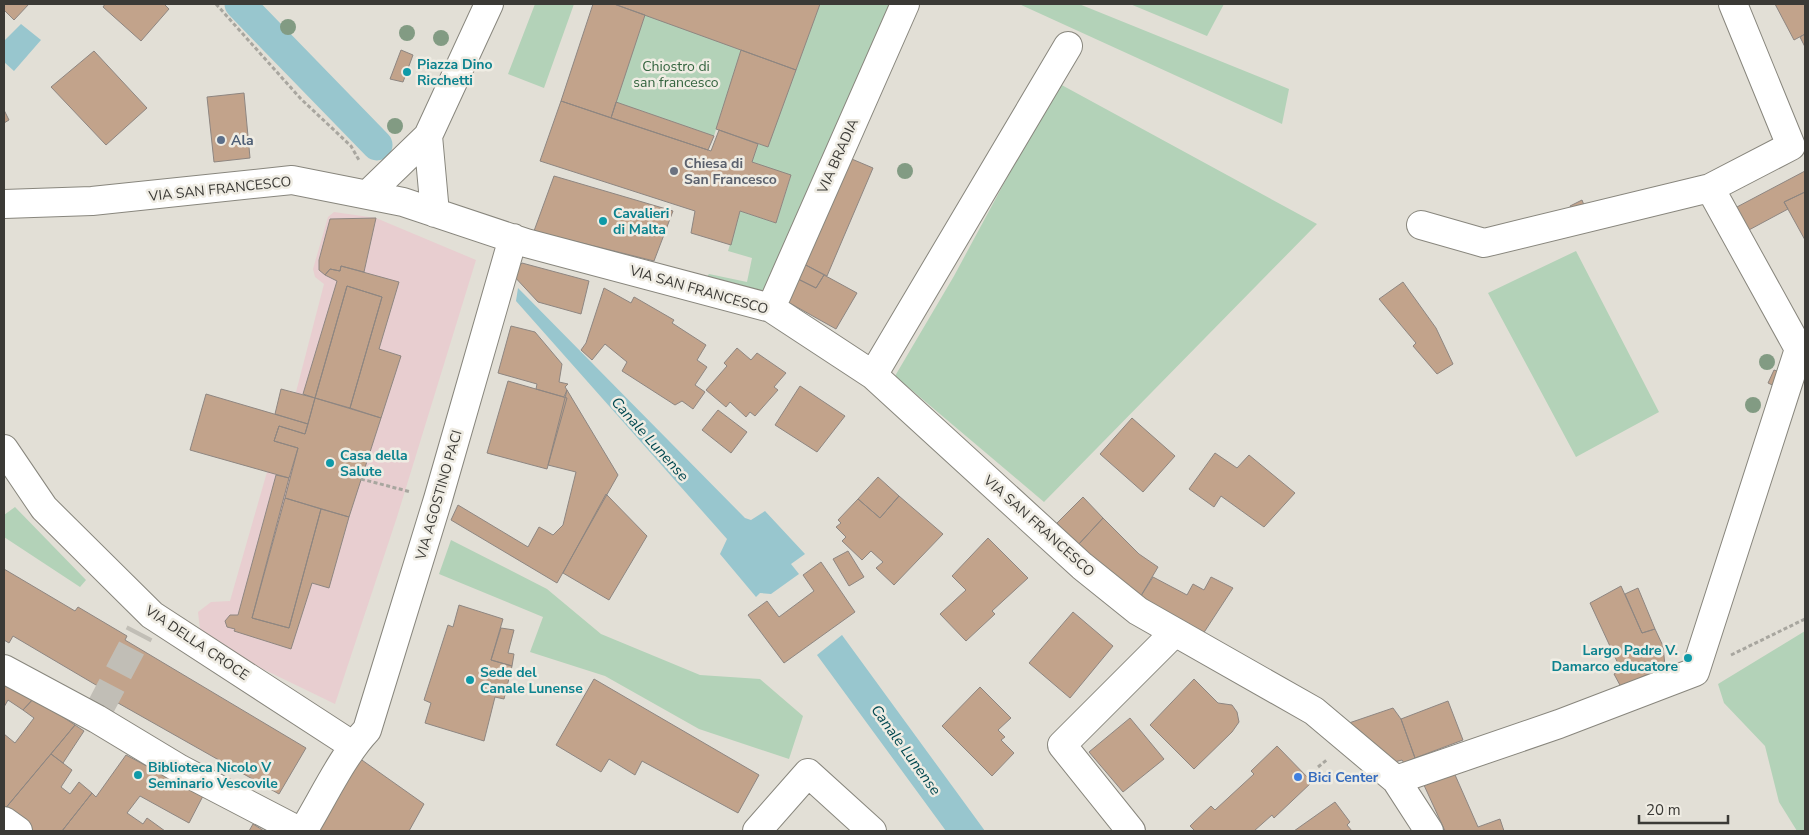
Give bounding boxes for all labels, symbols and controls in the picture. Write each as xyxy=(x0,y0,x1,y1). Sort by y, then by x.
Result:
place label: Piazza Dino Ricchetti xyxy=(417,55,493,90)
park label: Chiostro di san francesco xyxy=(633,57,719,92)
marker: Piazza Dino Ricchetti xyxy=(401,66,413,78)
street label: VIA BRADIA xyxy=(813,116,863,197)
place label: Ala xyxy=(231,131,254,150)
marker: Ala xyxy=(215,134,227,146)
place label: Chiesa di San Francesco xyxy=(684,154,777,189)
marker: Chiesa di San Francesco xyxy=(668,165,680,177)
street label: VIA SAN FRANCESCO xyxy=(147,172,292,206)
place label: Cavalieri di Malta xyxy=(613,204,669,239)
marker: Cavalieri di Malta xyxy=(597,215,609,227)
street label: VIA SAN FRANCESCO xyxy=(627,261,770,319)
water label: Canale Lunense xyxy=(607,393,693,485)
street label: VIA AGOSTINO PACI xyxy=(411,428,467,563)
place label: Casa della Salute xyxy=(340,446,408,481)
marker: Casa della Salute xyxy=(324,457,336,469)
street label: VIA SAN FRANCESCO xyxy=(979,470,1099,581)
street label: VIA DELLA CROCE xyxy=(141,601,253,685)
place label: Largo Padre V. Damarco educatore xyxy=(1551,641,1678,676)
marker: Largo Padre V. Damarco educatore xyxy=(1682,652,1694,664)
place label: Sede del Canale Lunense xyxy=(480,663,583,698)
marker: Sede del Canale Lunense xyxy=(464,674,476,686)
water label: Canale Lunense xyxy=(866,701,946,799)
place label: Biblioteca Nicolo V Seminario Vescovile xyxy=(148,758,278,793)
place label: Bici Center xyxy=(1308,768,1379,787)
marker: Biblioteca Nicolo V Seminario Vescovile xyxy=(132,769,144,781)
marker: Bici Center xyxy=(1292,771,1304,783)
scale bar xyxy=(1639,792,1728,824)
text: 20 m xyxy=(1646,800,1681,820)

